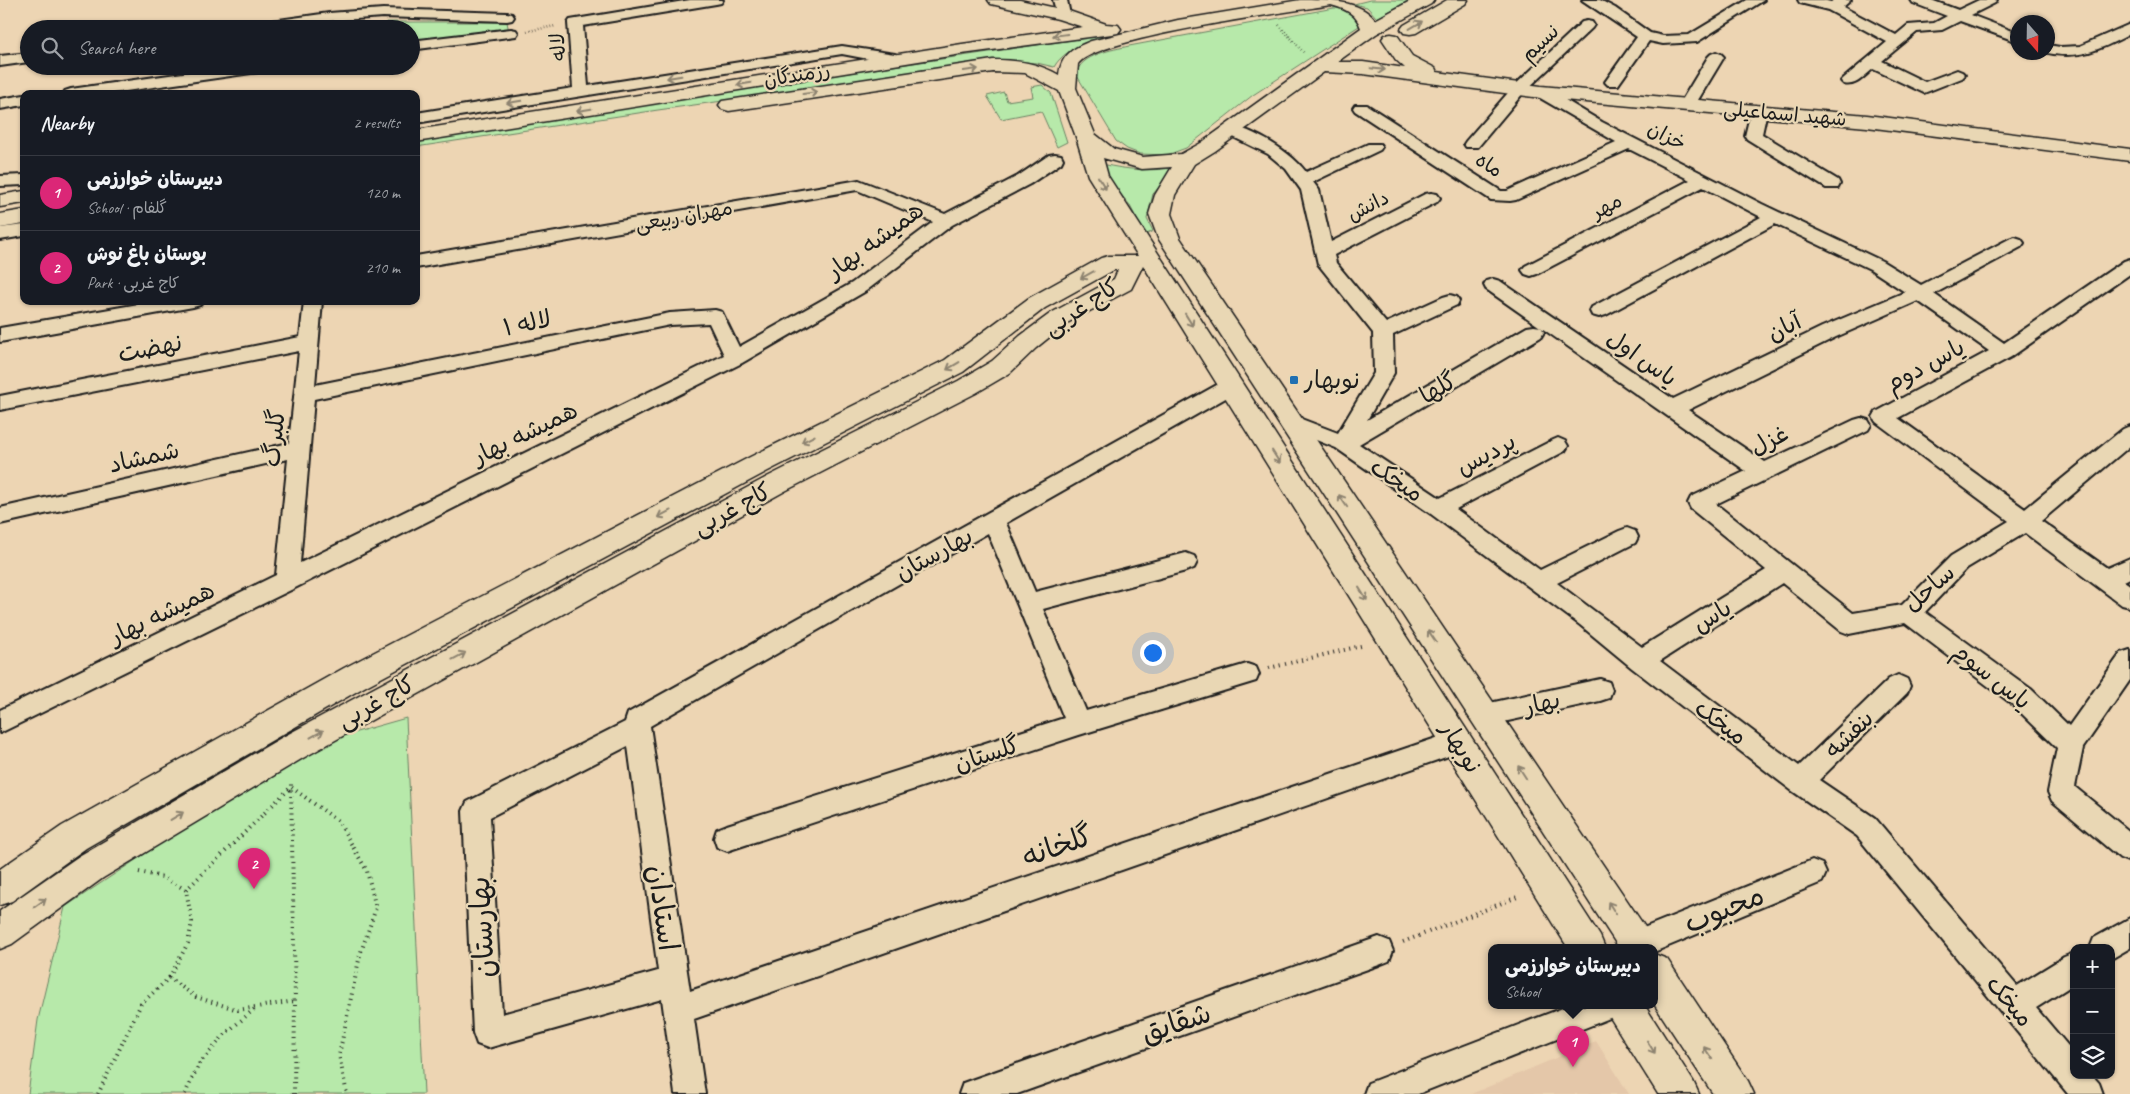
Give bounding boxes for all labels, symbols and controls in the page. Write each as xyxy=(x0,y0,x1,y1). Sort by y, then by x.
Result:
north arrow xyxy=(2010,15,2055,60)
one-way arrow xyxy=(1408,19,1422,29)
street label: نسیم xyxy=(1516,19,1566,68)
search box xyxy=(20,20,420,75)
one-way arrow xyxy=(1053,30,1069,40)
street label: لاله xyxy=(545,32,571,62)
icon: search xyxy=(38,34,66,62)
text: Search here xyxy=(78,36,155,60)
street label: رزمندگان xyxy=(762,57,832,93)
one-way arrow xyxy=(963,64,979,74)
one-way arrow xyxy=(1370,64,1386,74)
one-way arrow xyxy=(667,72,683,82)
one-way arrow xyxy=(736,79,752,89)
one-way arrow xyxy=(802,88,818,98)
street label: شهید اسماعیلی xyxy=(1722,96,1848,132)
one-way arrow xyxy=(506,98,522,108)
one-way arrow xyxy=(576,106,592,116)
text: Nearby xyxy=(40,110,93,136)
text: 2 results xyxy=(353,113,400,133)
street label: خزان xyxy=(1644,116,1690,156)
street label: ماه xyxy=(1471,147,1507,183)
text: دبیرستان خوارزمی xyxy=(87,167,223,191)
one-way arrow xyxy=(1097,175,1107,189)
text: 1 xyxy=(52,183,60,203)
text: 120 m xyxy=(366,183,400,203)
street label: دانش xyxy=(1343,185,1393,227)
street label: مهر xyxy=(1586,188,1626,225)
street label: مهران ربیعی xyxy=(633,195,735,237)
street label: همیشه بهار xyxy=(819,195,930,287)
text: School · گلفام xyxy=(87,198,167,218)
text: بوستان باغ نوش xyxy=(87,242,207,266)
text: 2 xyxy=(52,258,60,278)
text: 210 m xyxy=(366,258,400,278)
street label: کاج غربی xyxy=(1037,271,1125,343)
one-way arrow xyxy=(1080,271,1095,280)
text: Park · کاج غربی xyxy=(87,273,179,293)
street label: لاله ۱ xyxy=(500,303,554,343)
street label: آبان xyxy=(1762,305,1807,348)
one-way arrow xyxy=(1184,312,1194,326)
street label: یاس اول xyxy=(1601,323,1683,393)
street label: نهضت xyxy=(115,327,185,369)
street label: یاس دوم xyxy=(1880,332,1972,402)
one-way arrow xyxy=(946,361,960,371)
place label: نوبهار xyxy=(1303,365,1360,395)
street label: گلها xyxy=(1414,365,1462,411)
marker: نوبهار xyxy=(1288,374,1300,386)
street label: همیشه بهار xyxy=(466,395,583,472)
street label: گلبرگ xyxy=(256,408,292,468)
street label: غزل xyxy=(1745,418,1793,462)
street label: پردیس xyxy=(1451,426,1521,482)
street label: شمشاد xyxy=(106,434,182,480)
one-way arrow xyxy=(801,435,816,444)
one-way arrow xyxy=(1271,450,1281,464)
street label: میخک xyxy=(1365,451,1429,509)
street label: کاج غربی xyxy=(688,476,777,543)
one-way arrow xyxy=(1338,494,1348,508)
one-way arrow xyxy=(656,509,671,519)
street label: بهارستان xyxy=(890,520,978,588)
street label: ساحل xyxy=(1897,558,1961,618)
street label: همیشه بهار xyxy=(103,575,220,652)
one-way arrow xyxy=(1358,587,1369,601)
street label: یاس xyxy=(1687,593,1737,639)
one-way arrow xyxy=(1427,630,1437,644)
street label: یاس سوم xyxy=(1945,636,2037,718)
your location xyxy=(1140,640,1166,666)
one-way arrow xyxy=(452,651,467,661)
street label: کاج غربی xyxy=(332,668,421,736)
street label: بهار xyxy=(1519,684,1563,722)
street label: میخک xyxy=(1689,693,1753,751)
street label: بنفشه xyxy=(1818,703,1880,765)
street label: نوبهار xyxy=(1433,715,1488,779)
one-way arrow xyxy=(309,729,324,738)
street label: گلستان xyxy=(950,729,1024,779)
one-way arrow xyxy=(1517,765,1527,779)
one-way arrow xyxy=(169,811,184,821)
street label: گلخانه xyxy=(1016,817,1098,875)
pin: 2 xyxy=(238,848,270,889)
street label: استادان xyxy=(639,863,687,953)
street label: بهارستان xyxy=(461,875,503,979)
street label: محبوب xyxy=(1678,876,1770,942)
one-way arrow xyxy=(32,898,46,908)
one-way arrow xyxy=(1607,901,1617,915)
popup xyxy=(1488,944,1658,1009)
map controls xyxy=(2070,944,2115,1079)
button: + xyxy=(2070,944,2115,989)
text: دبیرستان خوارزمی xyxy=(1505,954,1641,978)
street label: میخک xyxy=(1980,969,2040,1033)
text: School xyxy=(1505,982,1540,1002)
button: − xyxy=(2070,989,2115,1034)
street label: شقایق xyxy=(1136,994,1216,1052)
pin: 1 xyxy=(1557,1026,1589,1067)
button: layers xyxy=(2070,1034,2115,1079)
one-way arrow xyxy=(1645,1040,1656,1054)
one-way arrow xyxy=(1703,1047,1713,1061)

